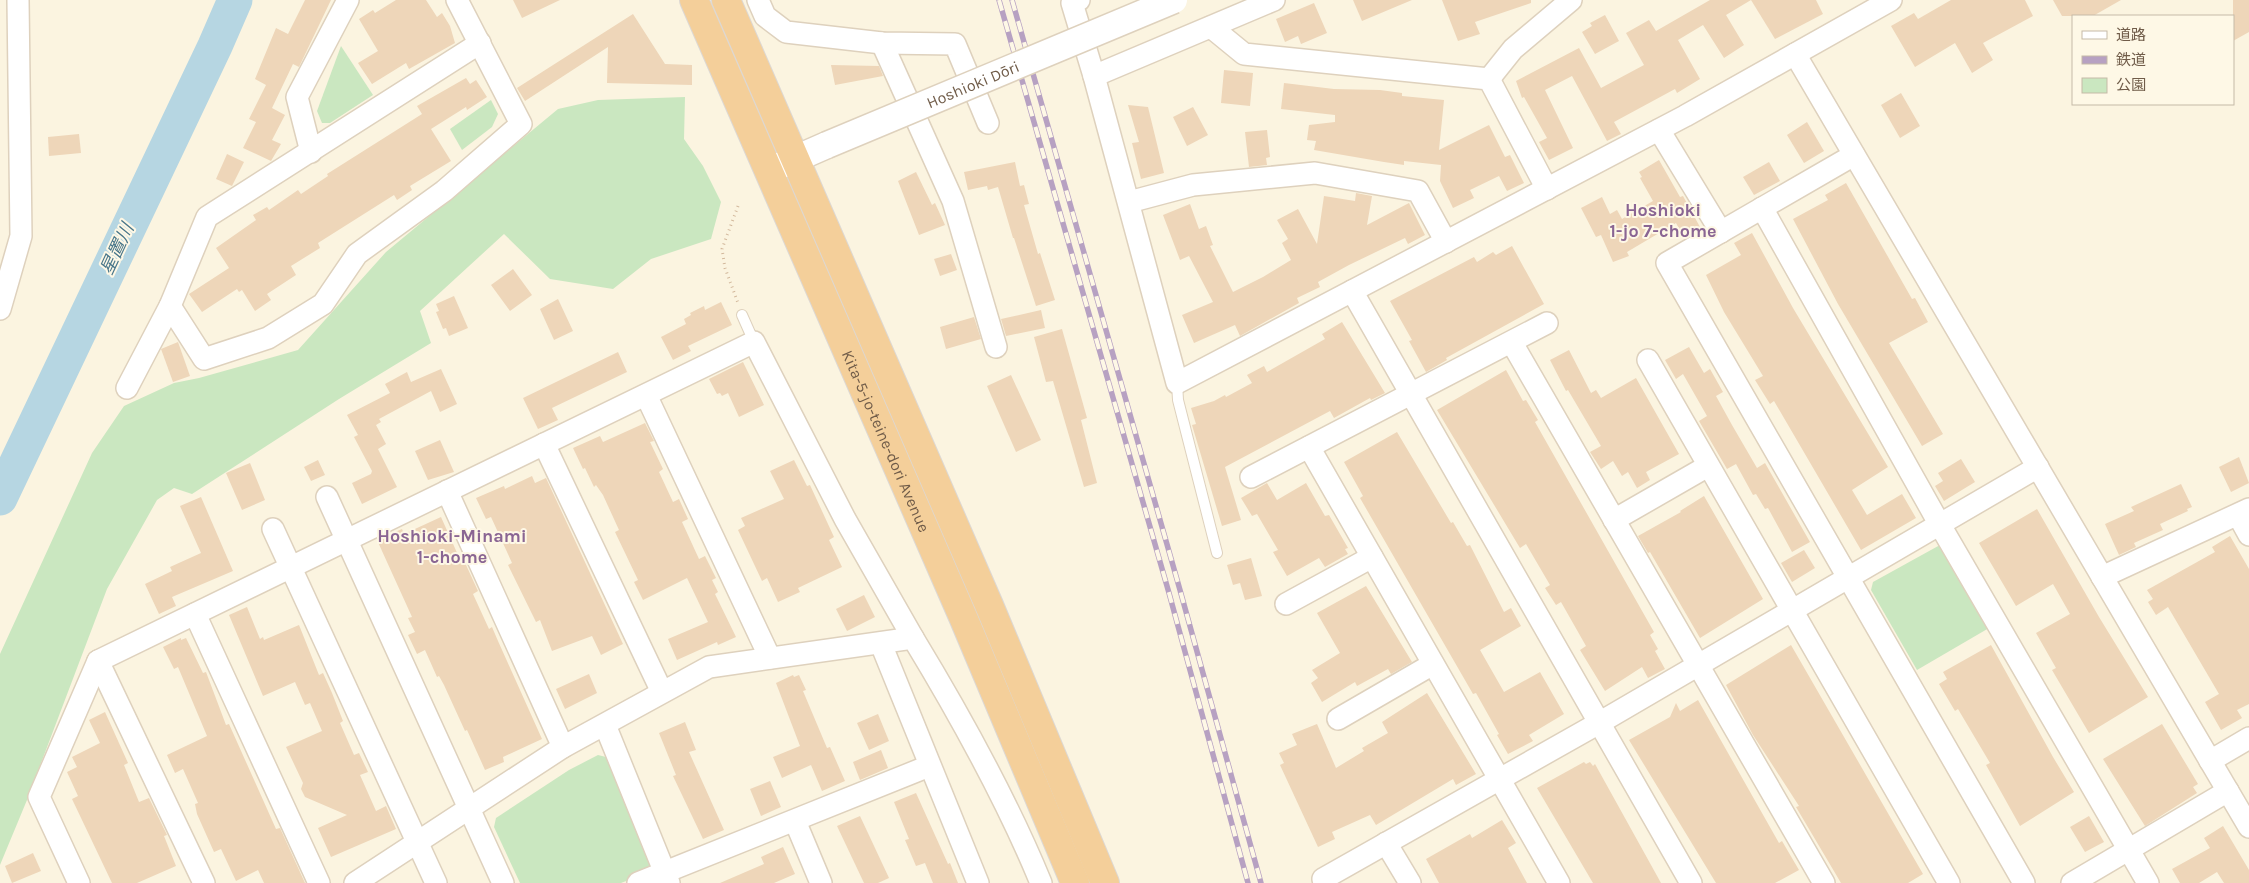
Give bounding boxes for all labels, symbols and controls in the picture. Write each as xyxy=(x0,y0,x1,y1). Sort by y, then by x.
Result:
legend xyxy=(2072,15,2234,105)
text: 道路 xyxy=(2116,26,2146,44)
text: 鉄道 xyxy=(2116,51,2146,69)
street label: Hoshioki Dōri xyxy=(924,56,1022,112)
text: 公園 xyxy=(2116,76,2146,94)
district label: Hoshioki 1-jo 7-chome xyxy=(1609,199,1717,242)
water label: 星置川 xyxy=(96,218,139,278)
street label: Kita-5-jo-teine-dori Avenue xyxy=(838,347,934,535)
district label: Hoshioki-Minami 1-chome xyxy=(377,525,527,568)

